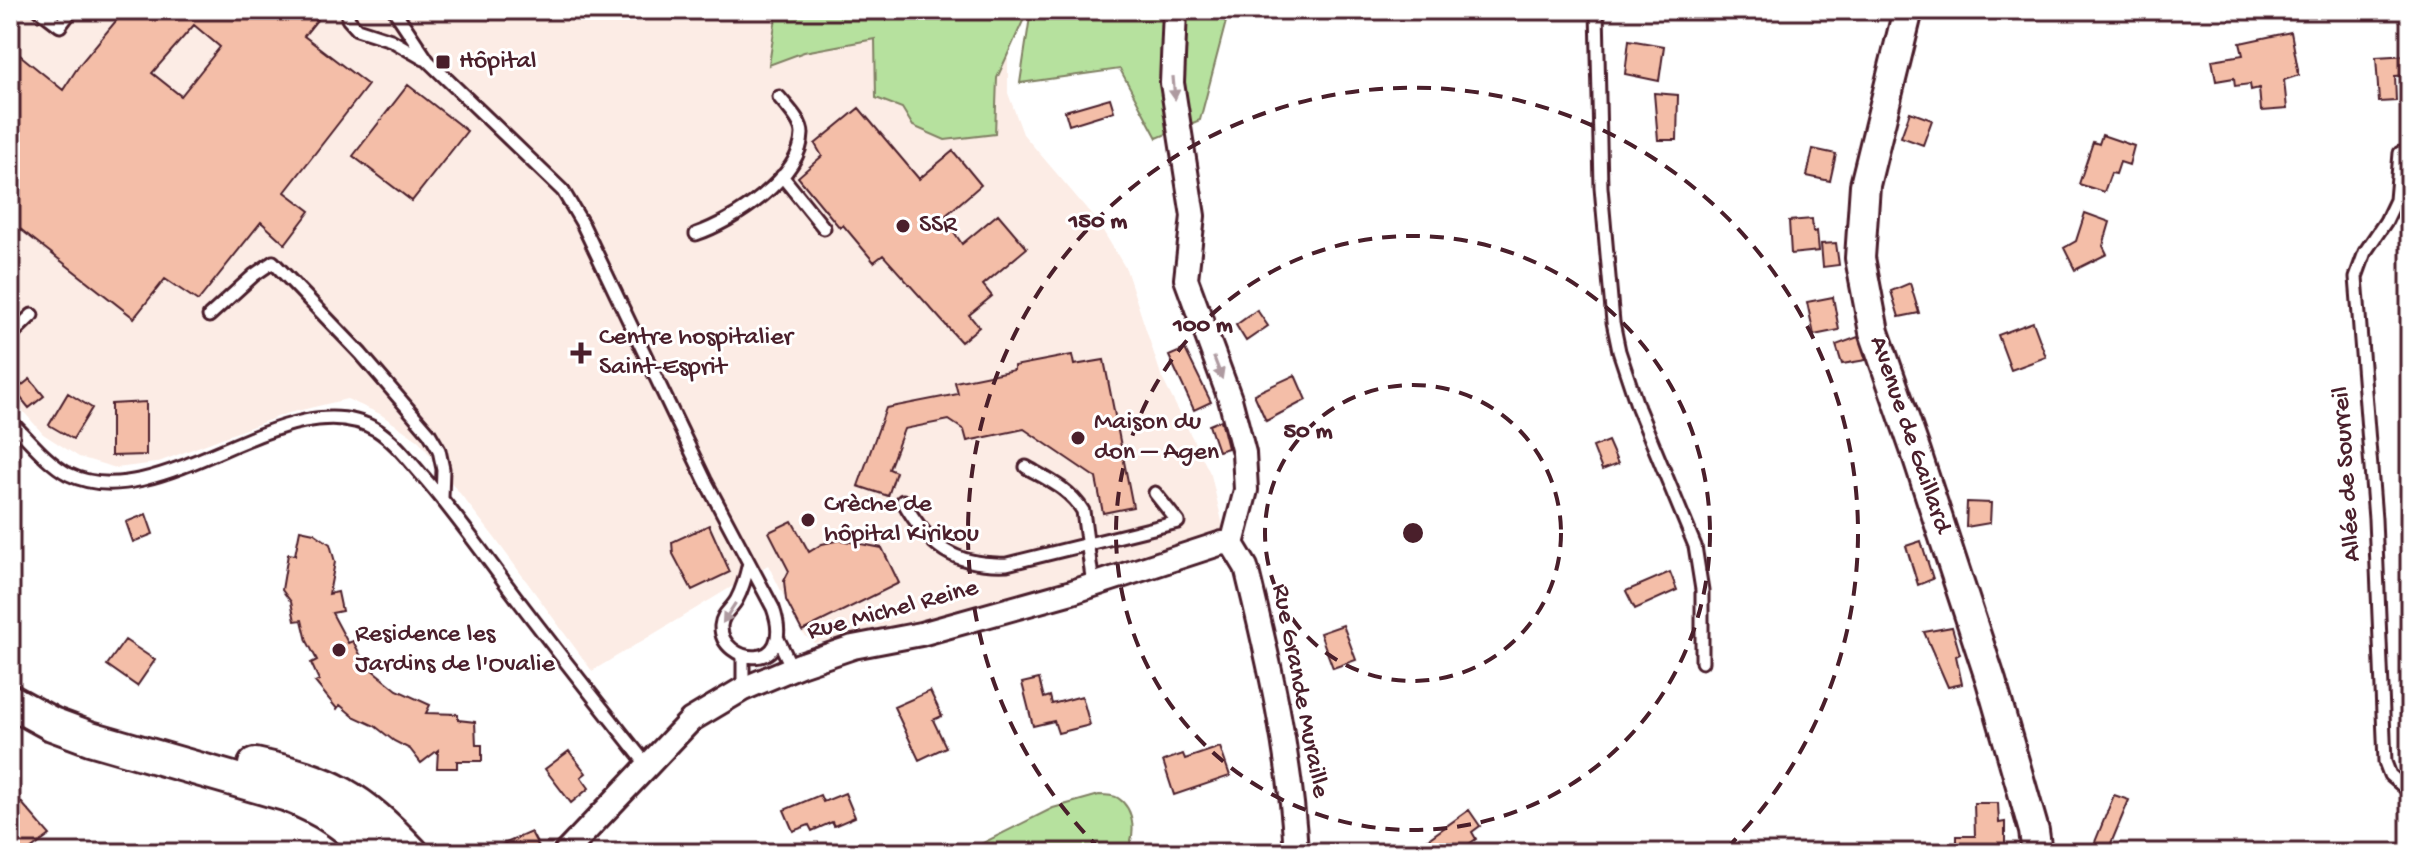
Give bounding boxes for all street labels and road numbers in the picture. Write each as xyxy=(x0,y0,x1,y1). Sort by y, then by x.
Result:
street label: Avenue de Gaillard xyxy=(1861,333,1958,539)
street label: Allée de Sourreil xyxy=(2326,385,2370,563)
street label: Rue Michel Reine xyxy=(804,573,982,649)
street label: Rue Grande Muraille xyxy=(1263,582,1335,801)

